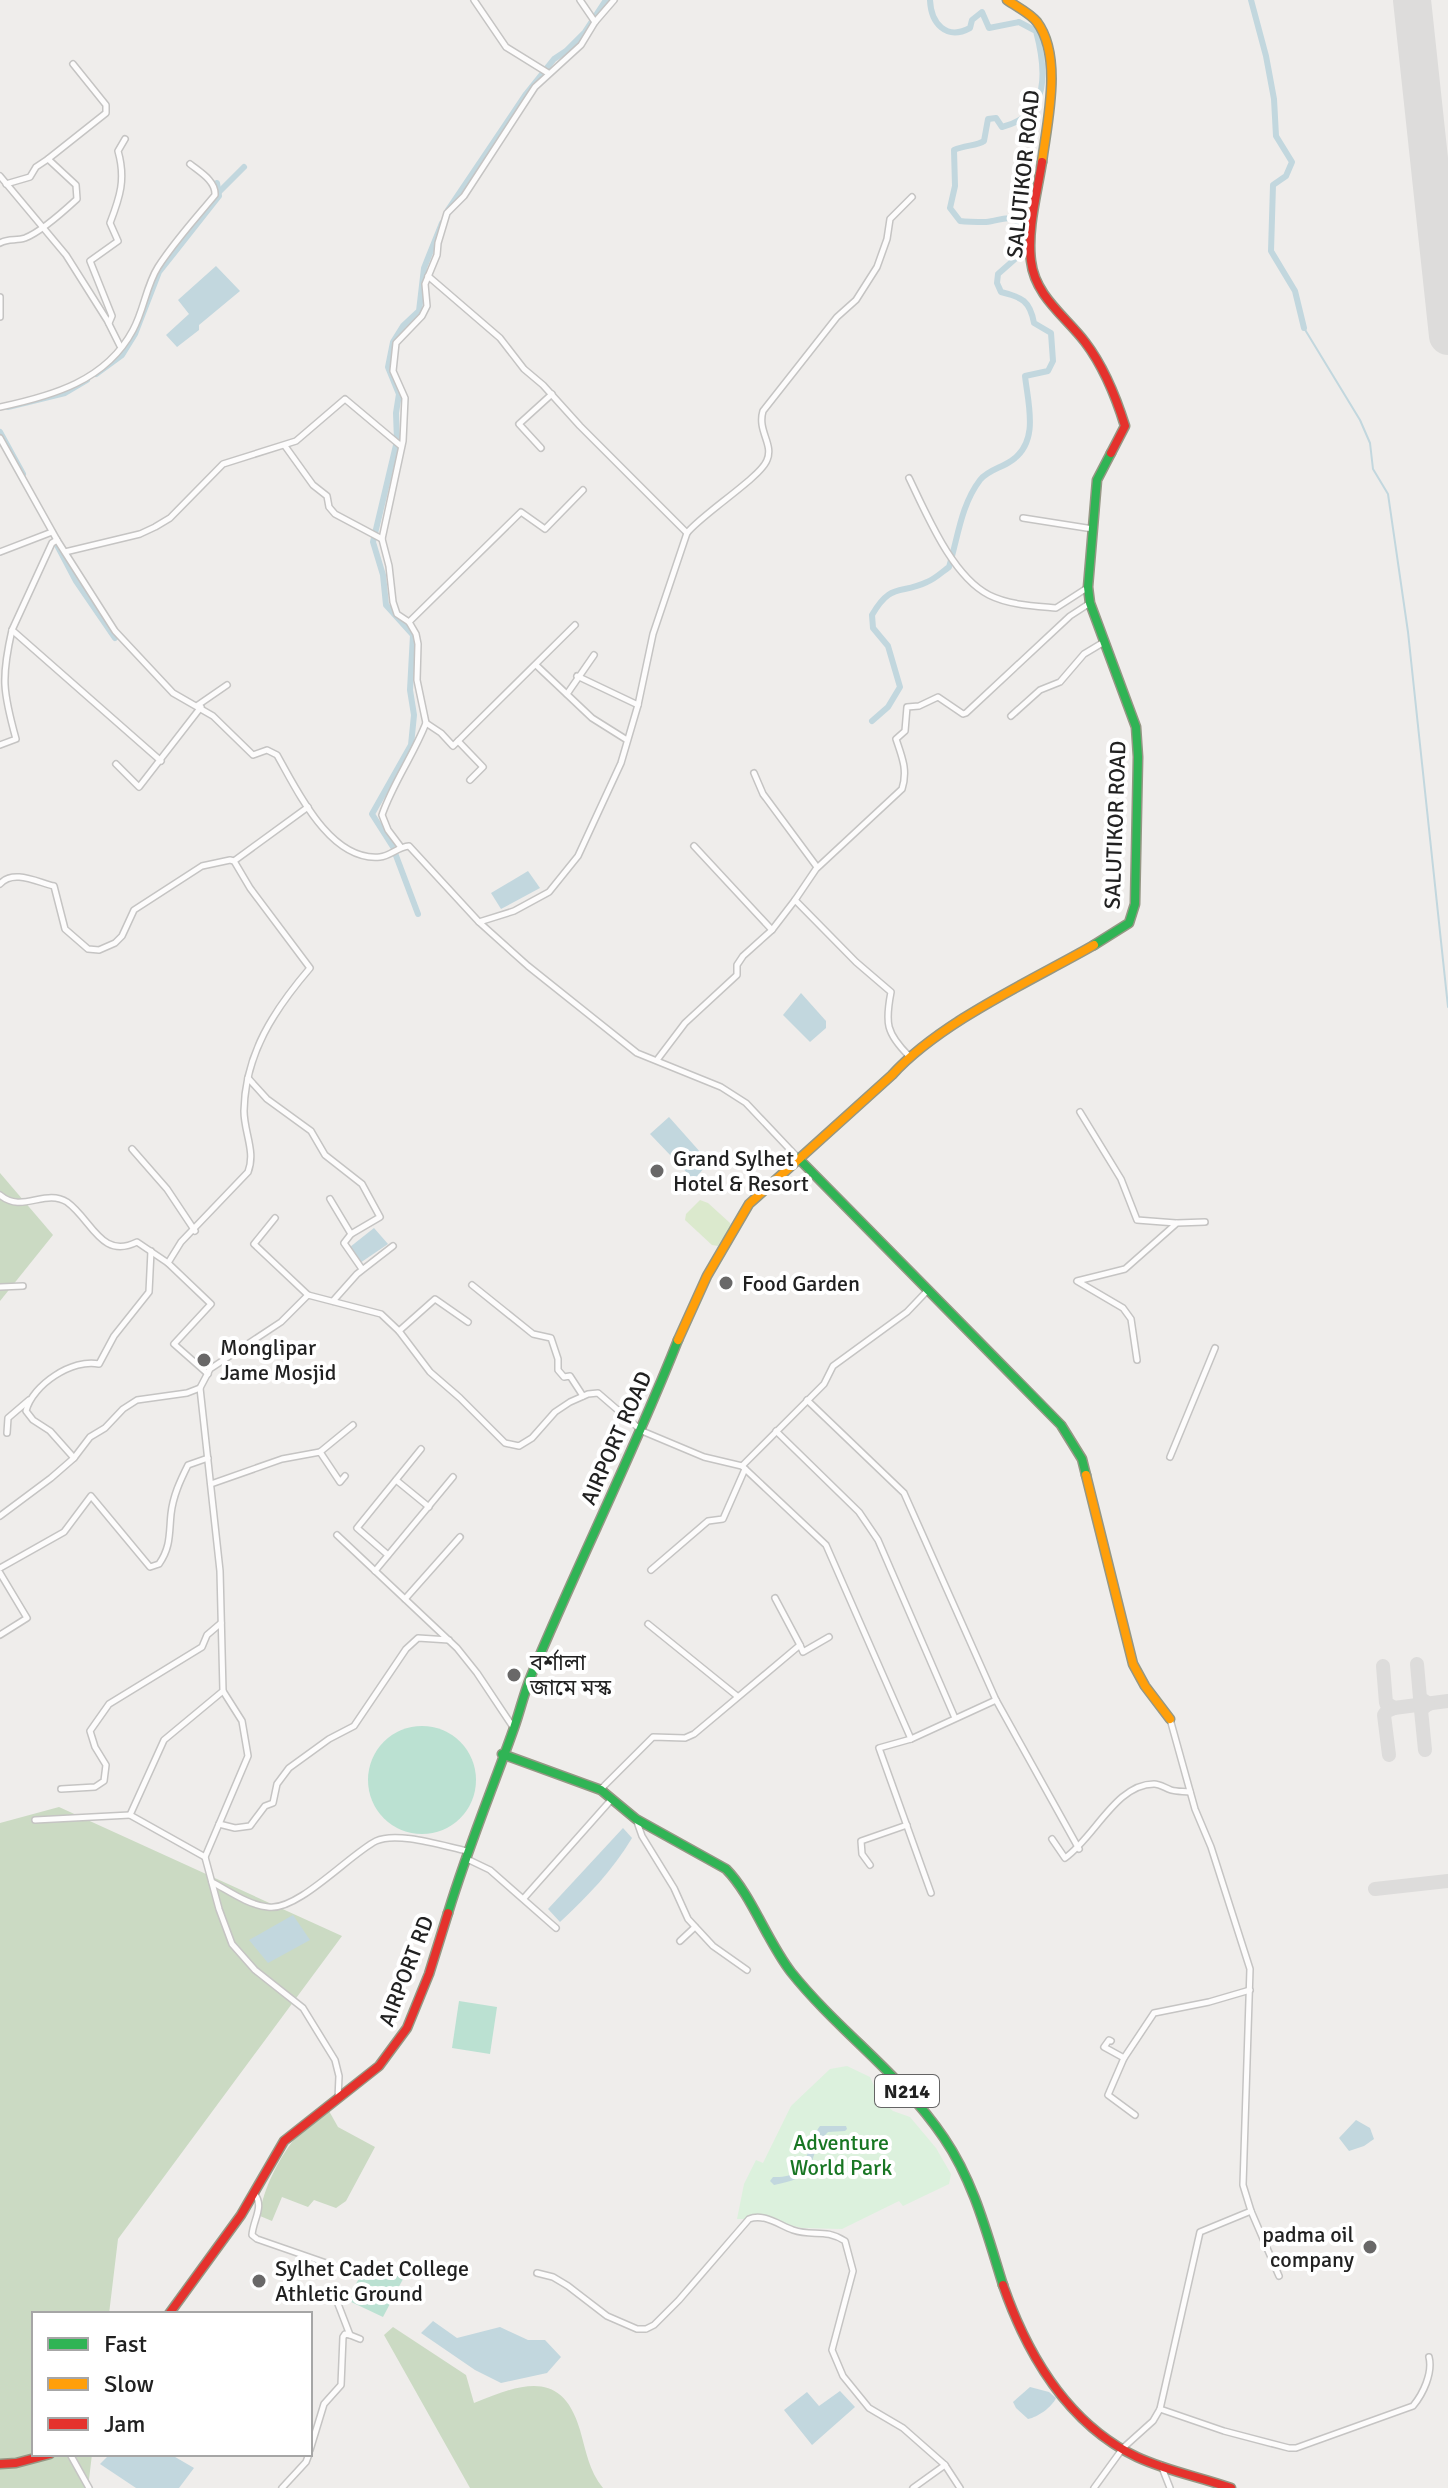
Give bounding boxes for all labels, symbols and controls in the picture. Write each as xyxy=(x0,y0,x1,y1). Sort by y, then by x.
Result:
street label: SALUTIKOR ROAD xyxy=(1001,89,1045,259)
street label: SALUTIKOR ROAD xyxy=(1099,740,1131,910)
place label: Grand Sylhet Hotel & Resort xyxy=(673,1145,809,1197)
marker: Grand Sylhet Hotel & Resort xyxy=(648,1162,666,1180)
place label: Food Garden xyxy=(742,1270,860,1297)
marker: Food Garden xyxy=(717,1274,735,1292)
place label: Monglipar Jame Mosjid xyxy=(220,1334,336,1386)
marker: Monglipar Jame Mosjid xyxy=(195,1351,213,1369)
street label: AIRPORT ROAD xyxy=(574,1367,658,1509)
place label: বর্শালা জামে মস্ক xyxy=(529,1649,611,1701)
marker: বর্শালা জামে মস্ক xyxy=(505,1666,523,1684)
street label: AIRPORT RD xyxy=(373,1912,439,2030)
road number: N214 xyxy=(875,2075,939,2107)
park label: Adventure World Park xyxy=(790,2129,892,2181)
place label: padma oil company xyxy=(1262,2221,1355,2273)
marker: padma oil company xyxy=(1361,2238,1379,2256)
place label: Sylhet Cadet College Athletic Ground xyxy=(275,2255,469,2307)
marker: Sylhet Cadet College Athletic Ground xyxy=(250,2272,268,2290)
legend xyxy=(32,2312,312,2456)
text: Fast xyxy=(104,2329,147,2359)
text: Slow xyxy=(104,2369,154,2399)
text: Jam xyxy=(104,2409,145,2439)

